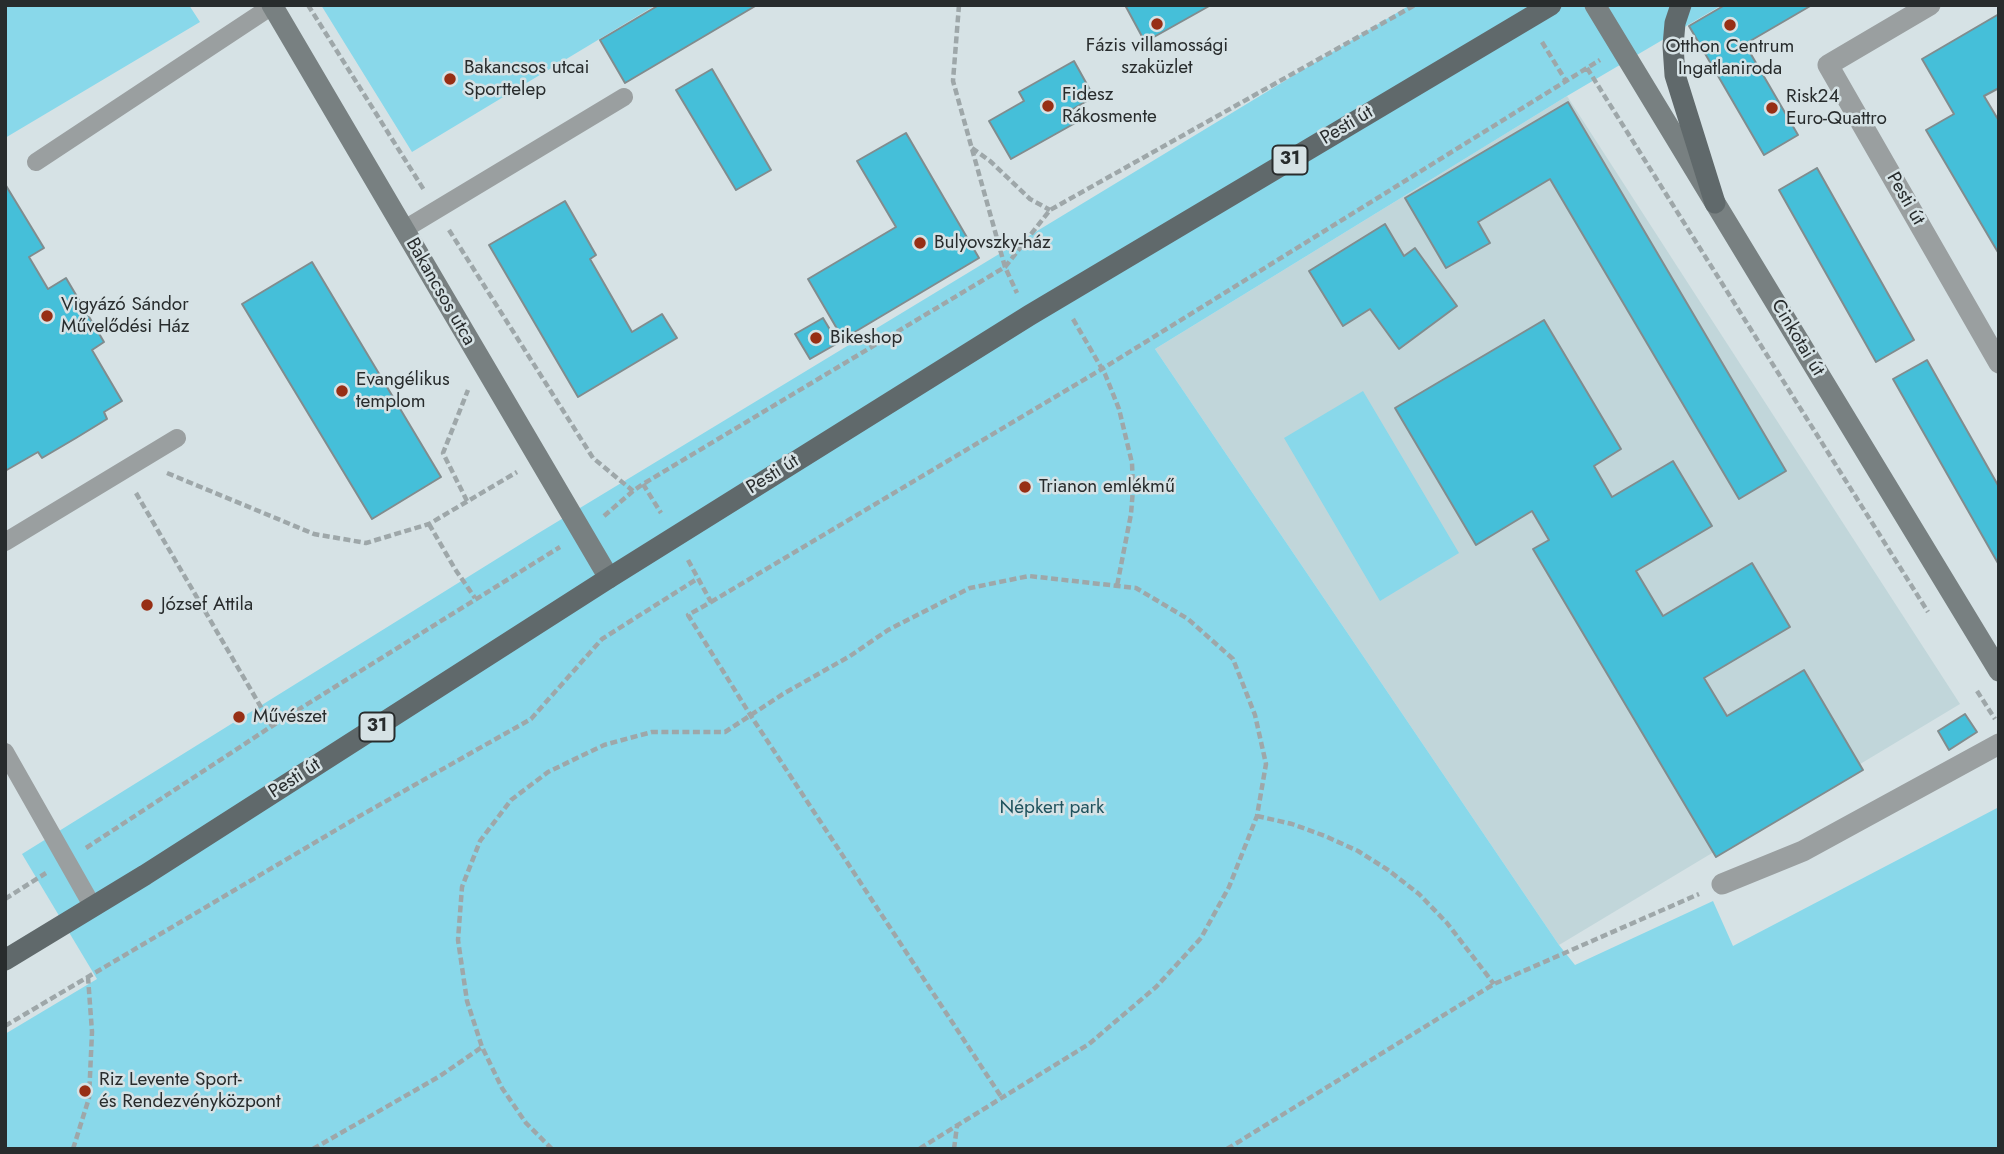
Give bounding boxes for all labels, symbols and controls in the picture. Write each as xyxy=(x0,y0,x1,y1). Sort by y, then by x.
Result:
marker: Fázis villamossági szaküzlet xyxy=(1149,16,1165,32)
marker: Otthon Centrum Ingatlaniroda xyxy=(1722,17,1738,33)
place label: Fázis villamossági szaküzlet xyxy=(1086,35,1228,79)
place label: Otthon Centrum Ingatlaniroda xyxy=(1666,36,1794,80)
place label: Bakancsos utcai Sporttelep xyxy=(464,57,589,101)
marker: Bakancsos utcai Sporttelep xyxy=(442,71,458,87)
place label: Fidesz Rákosmente xyxy=(1062,84,1157,128)
place label: Risk24 Euro-Quattro xyxy=(1786,86,1887,130)
marker: Fidesz Rákosmente xyxy=(1040,98,1056,114)
marker: Risk24 Euro-Quattro xyxy=(1764,100,1780,116)
street label: Pesti út xyxy=(1317,102,1377,150)
road number: 31 xyxy=(1272,146,1308,174)
street label: Pesti út xyxy=(1881,169,1929,229)
place label: Bulyovszky-ház xyxy=(934,232,1051,254)
street label: Bakancsos utca xyxy=(400,234,480,350)
marker: Bulyovszky-ház xyxy=(912,235,928,251)
place label: Vigyázó Sándor Művelődési Ház xyxy=(61,294,189,338)
street label: Cinkotai út xyxy=(1765,296,1829,380)
marker: Vigyázó Sándor Művelődési Ház xyxy=(39,308,55,324)
place label: Bikeshop xyxy=(830,327,902,349)
marker: Bikeshop xyxy=(808,330,824,346)
place label: Evangélikus templom xyxy=(356,369,450,413)
marker: Evangélikus templom xyxy=(334,383,350,399)
street label: Pesti út xyxy=(743,450,803,500)
place label: Trianon emlékmű xyxy=(1039,476,1175,498)
marker: Trianon emlékmű xyxy=(1017,479,1033,495)
place label: József Attila xyxy=(161,594,253,616)
marker: József Attila xyxy=(139,597,155,613)
place label: Művészet xyxy=(253,706,327,728)
marker: Művészet xyxy=(231,709,247,725)
road number: 31 xyxy=(360,712,394,742)
street label: Pesti út xyxy=(265,754,325,804)
park label: Népkert park xyxy=(1000,797,1104,819)
place label: Riz Levente Sport- és Rendezvényközpont xyxy=(99,1069,281,1113)
marker: Riz Levente Sport- és Rendezvényközpont xyxy=(77,1083,93,1099)

